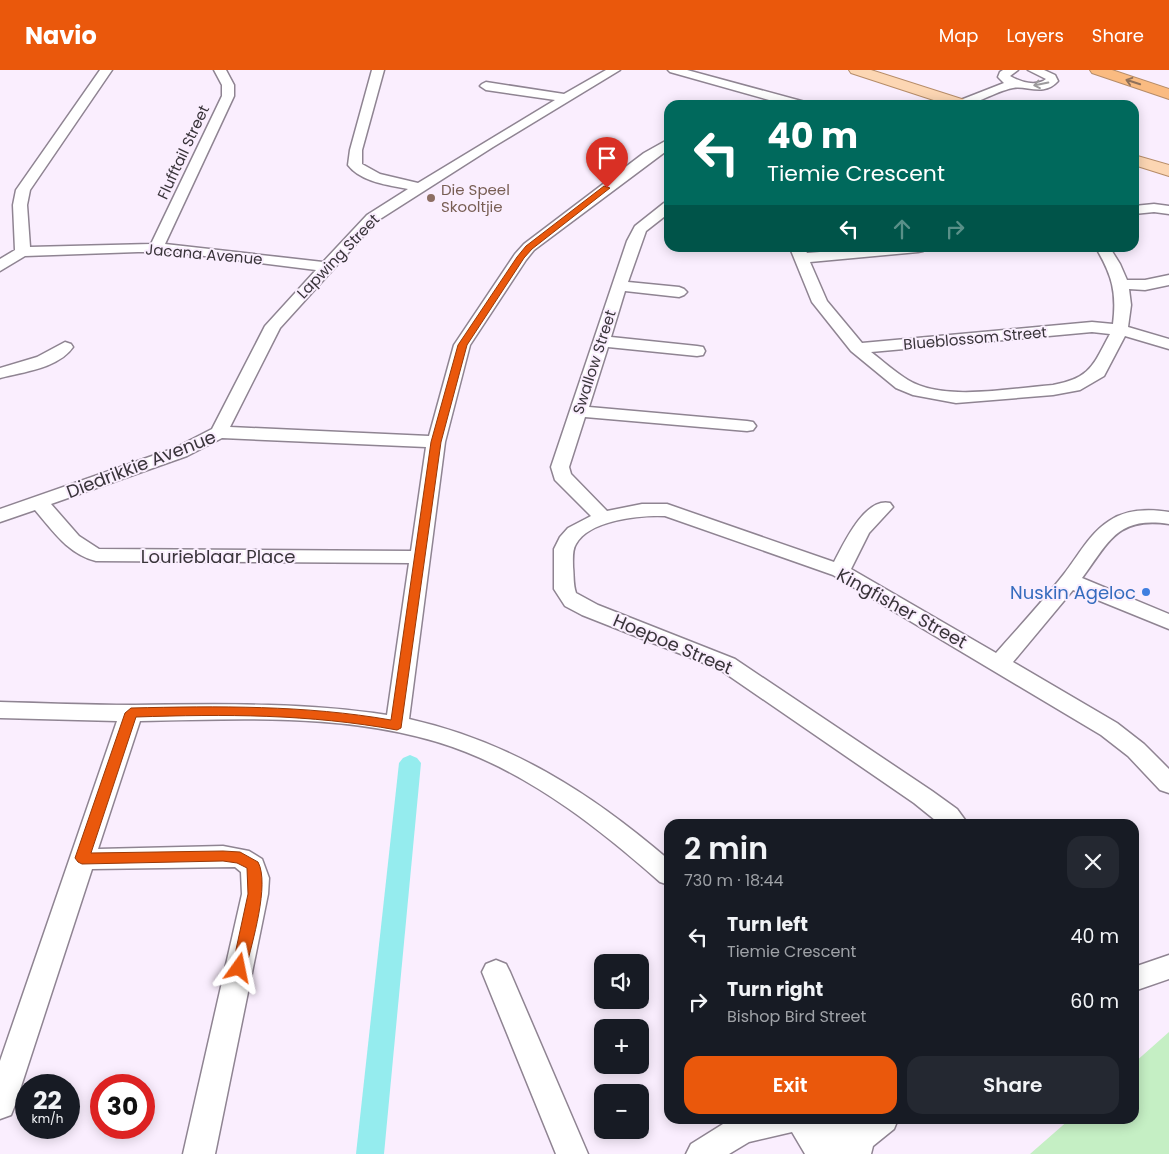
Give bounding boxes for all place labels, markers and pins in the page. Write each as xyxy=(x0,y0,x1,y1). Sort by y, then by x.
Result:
pin xyxy=(586,137,628,188)
place label: Die Speel Skooltjie xyxy=(441,179,510,217)
marker: Die Speel Skooltjie xyxy=(425,192,437,204)
place label: Nuskin Ageloc xyxy=(1010,580,1136,605)
marker: Nuskin Ageloc xyxy=(1140,586,1152,598)

